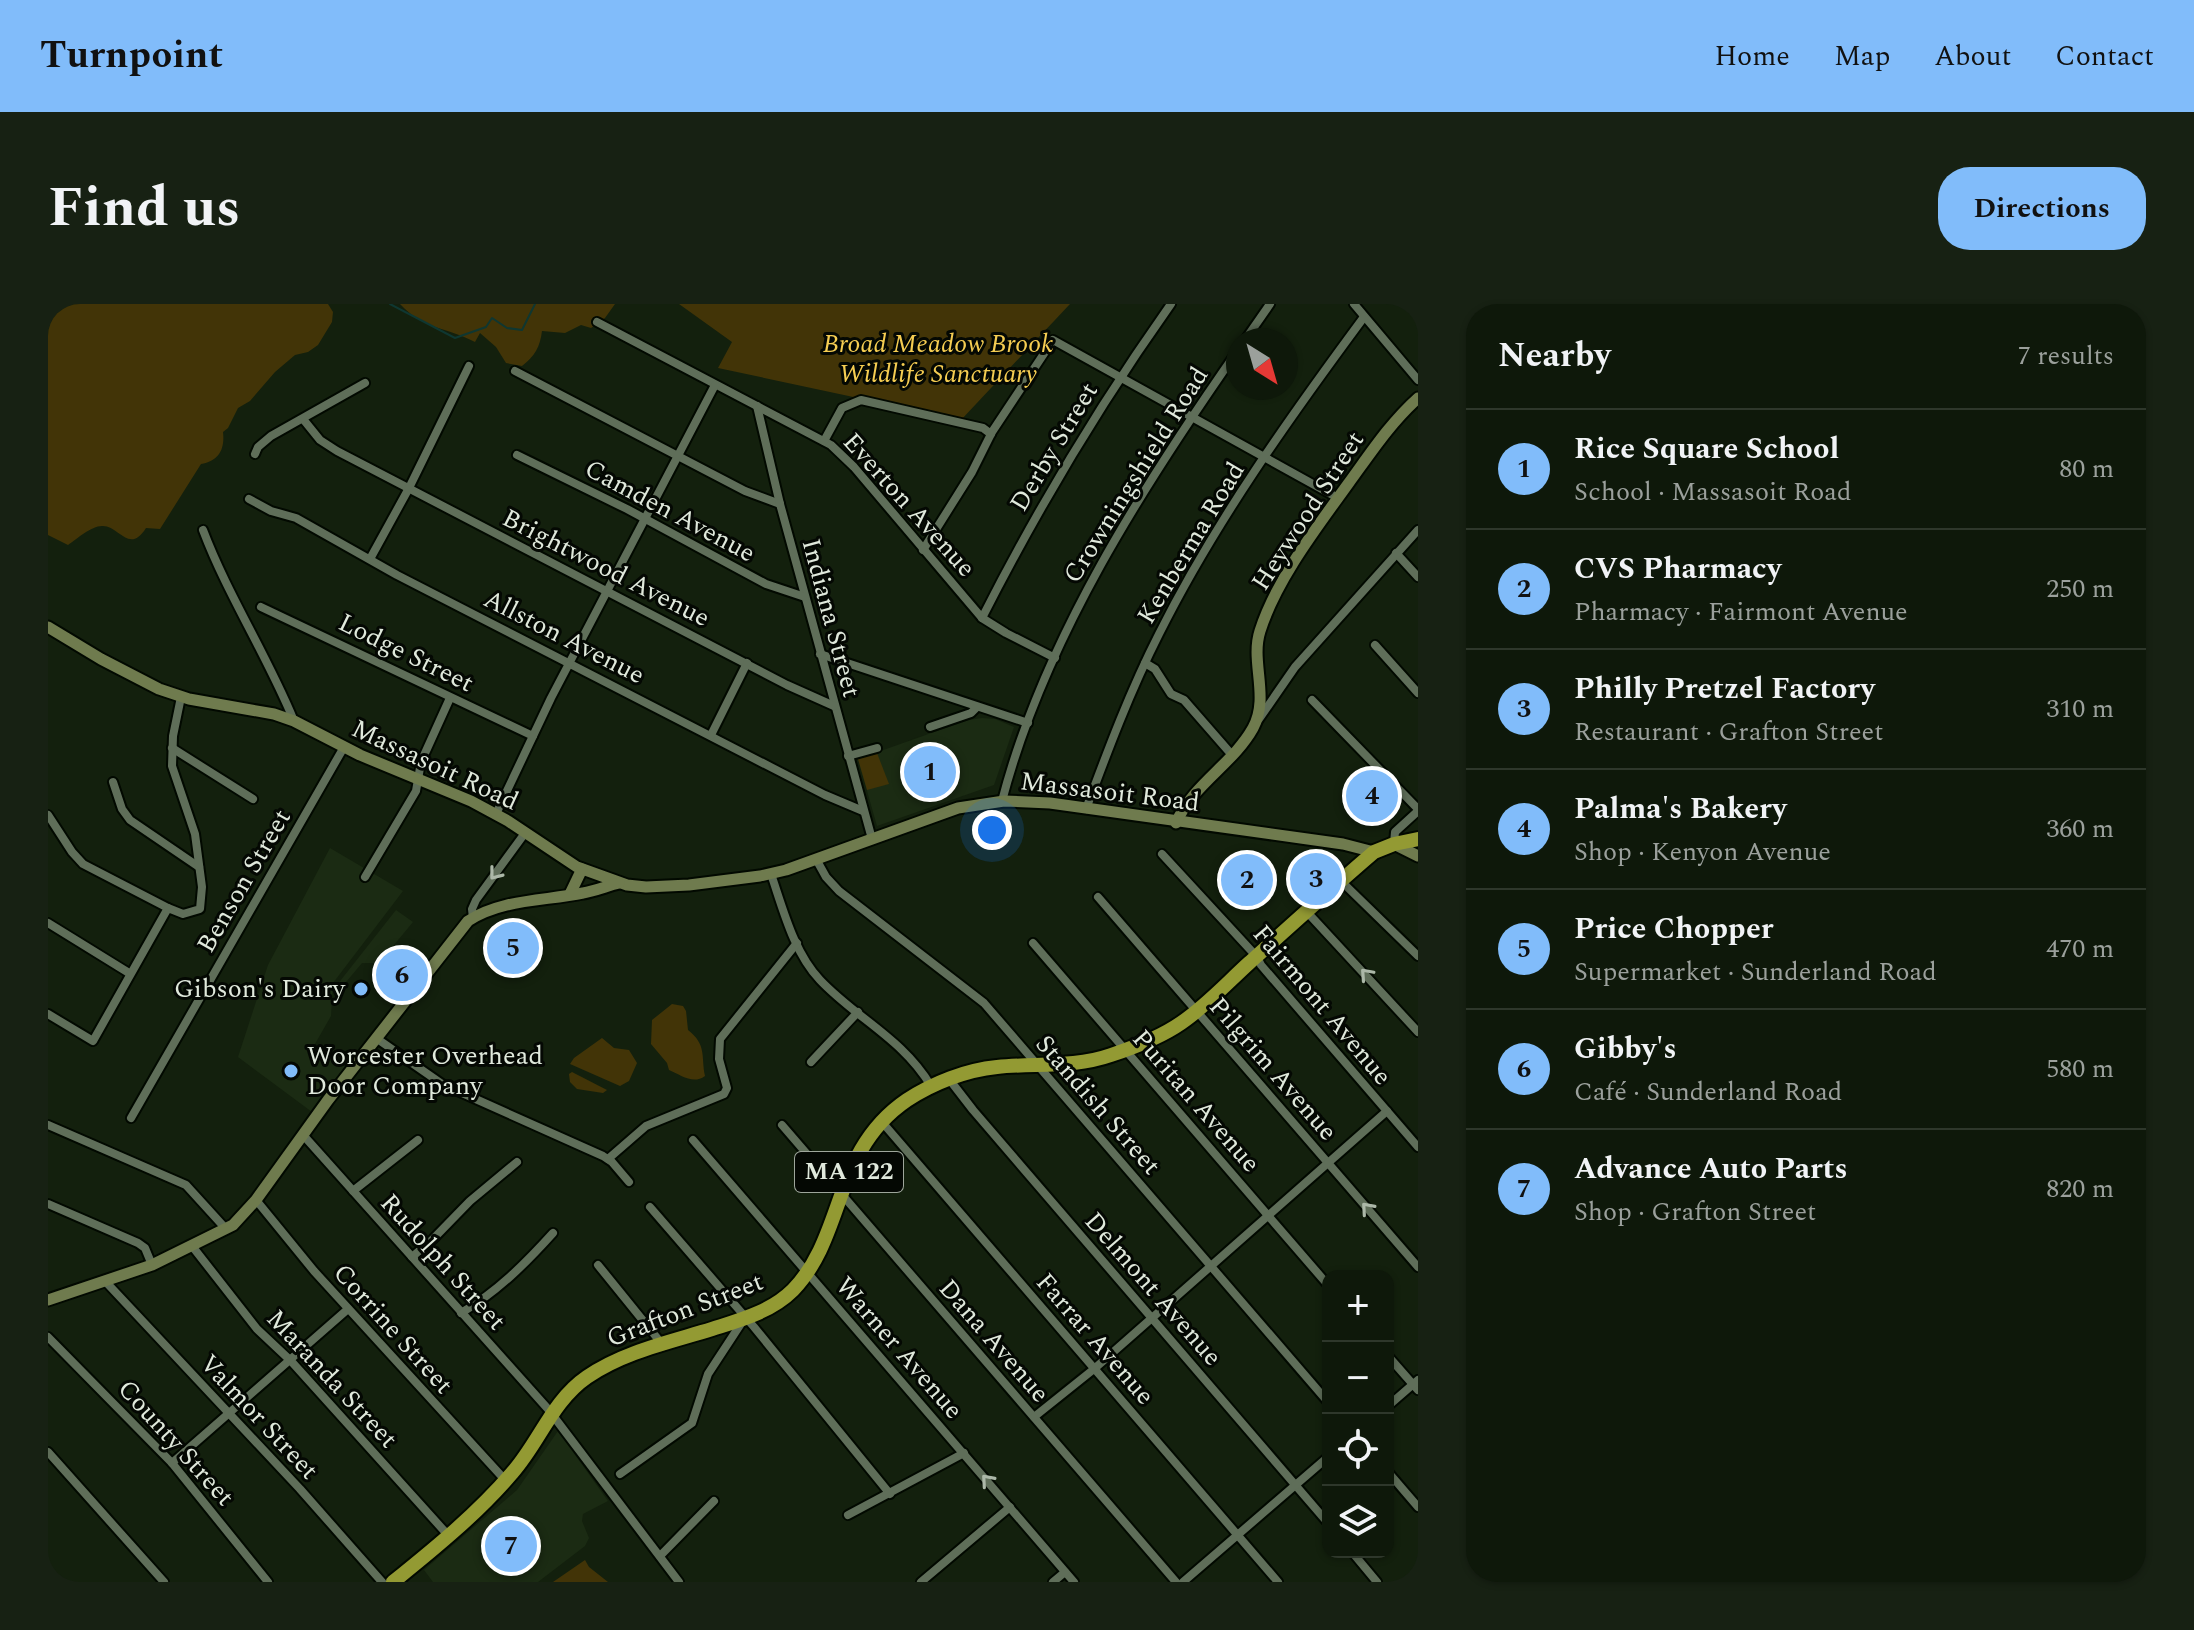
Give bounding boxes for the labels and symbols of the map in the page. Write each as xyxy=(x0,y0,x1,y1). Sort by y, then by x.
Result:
park label: Broad Meadow Brook Wildlife Sanctuary xyxy=(823,324,1053,394)
north arrow xyxy=(1226,328,1298,400)
street label: Crowningshield Road xyxy=(1053,359,1219,591)
street label: Derby Street xyxy=(1000,375,1108,519)
street label: Heywood Street xyxy=(1241,423,1375,599)
street label: Everton Avenue xyxy=(833,424,985,586)
street label: Camden Avenue xyxy=(577,449,763,573)
street label: Kenberma Road xyxy=(1127,454,1255,632)
street label: Brightwood Avenue xyxy=(495,498,717,638)
street label: Indiana Street xyxy=(791,534,871,702)
street label: Allston Avenue xyxy=(476,579,652,695)
street label: Lodge Street xyxy=(331,603,481,703)
street label: Massasoit Road xyxy=(345,709,525,821)
pin: 1 xyxy=(904,742,956,802)
street label: Massasoit Road xyxy=(1018,761,1202,823)
pin: 4 xyxy=(1346,766,1398,826)
street label: Benson Street xyxy=(187,802,301,960)
your location xyxy=(972,810,1012,850)
pin: 3 xyxy=(1290,849,1342,909)
pin: 2 xyxy=(1221,850,1273,910)
one-way arrow xyxy=(490,865,504,880)
street label: Fairmont Avenue xyxy=(1243,916,1401,1094)
pin: 5 xyxy=(487,918,539,978)
pin: 6 xyxy=(376,945,428,1005)
place label: Gibson's Dairy xyxy=(174,969,347,1009)
one-way arrow xyxy=(1361,969,1375,984)
marker: Gibson's Dairy xyxy=(352,980,370,998)
street label: Pilgrim Avenue xyxy=(1199,988,1347,1150)
street label: Puritan Avenue xyxy=(1122,1020,1270,1182)
street label: Standish Street xyxy=(1026,1026,1170,1184)
place label: Worcester Overhead Door Company xyxy=(307,1036,543,1106)
marker: Worcester Overhead Door Company xyxy=(282,1062,300,1080)
road number: MA 122 xyxy=(795,1152,903,1192)
street label: Rudolph Street xyxy=(370,1184,516,1340)
one-way arrow xyxy=(1362,1202,1377,1217)
street label: Delmont Avenue xyxy=(1074,1203,1232,1375)
street label: Corrine Street xyxy=(323,1255,463,1403)
street label: Grafton Street xyxy=(601,1262,769,1358)
street label: Farrar Avenue xyxy=(1026,1264,1164,1414)
street label: Warner Avenue xyxy=(825,1268,973,1428)
street label: Dana Avenue xyxy=(929,1270,1059,1412)
street label: Maranda Street xyxy=(257,1300,407,1458)
street label: Valmor Street xyxy=(190,1345,328,1489)
street label: County Street xyxy=(108,1371,244,1515)
one-way arrow xyxy=(982,1475,997,1489)
pin: 7 xyxy=(485,1516,537,1576)

